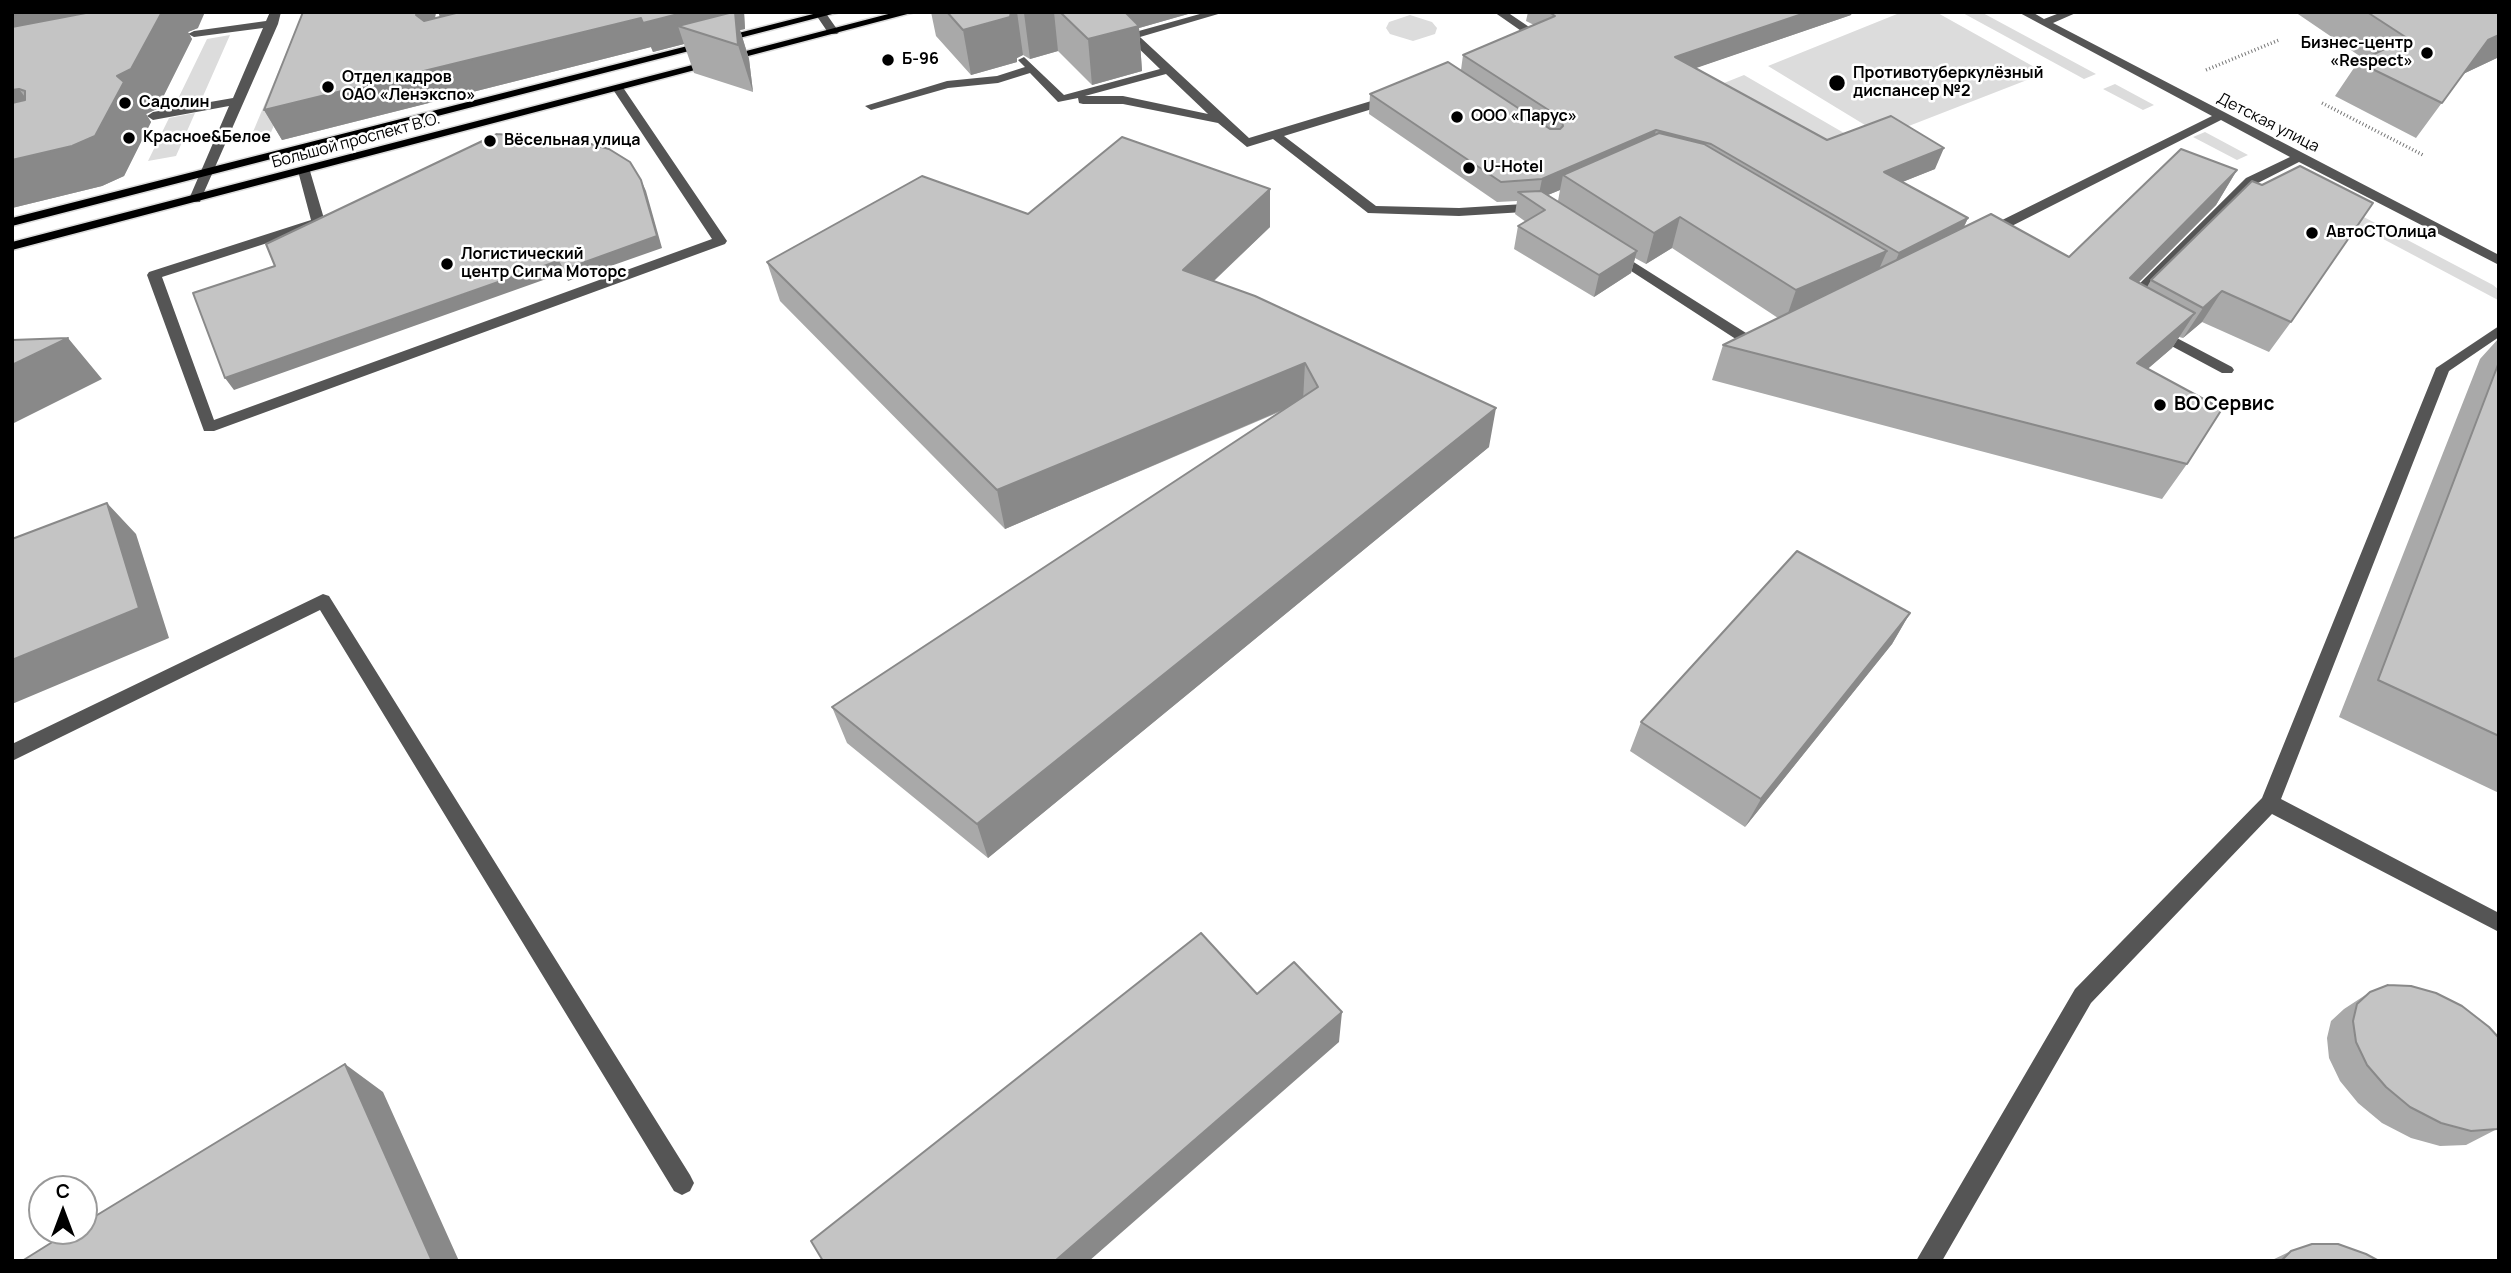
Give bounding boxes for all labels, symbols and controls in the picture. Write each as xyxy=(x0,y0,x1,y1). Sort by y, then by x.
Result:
place label: Бизнес-центр «Respect» xyxy=(2301,34,2413,72)
marker: Бизнес-центр «Respect» xyxy=(2419,45,2435,61)
place label: Б-96 xyxy=(902,50,939,70)
marker: Б-96 xyxy=(880,52,896,68)
place label: Противотуберкулёзный диспансер №2 xyxy=(1853,64,2043,102)
place label: Отдел кадров ОАО «Ленэкспо» xyxy=(342,68,476,106)
marker: Противотуберкулёзный диспансер №2 xyxy=(1827,73,1847,93)
marker: Отдел кадров ОАО «Ленэкспо» xyxy=(320,79,336,95)
street label: Детская улица xyxy=(2214,89,2322,157)
place label: Садолин xyxy=(139,93,209,113)
marker: Садолин xyxy=(117,95,133,111)
place label: ООО «Парус» xyxy=(1471,107,1577,127)
street label: Большой проспект В.О. xyxy=(270,109,442,173)
marker: ООО «Парус» xyxy=(1449,109,1465,125)
place label: Красное&Белое xyxy=(143,128,271,148)
marker: Красное&Белое xyxy=(121,130,137,146)
place label: Вёсельная улица xyxy=(504,131,641,151)
marker: Вёсельная улица xyxy=(482,133,498,149)
place label: U-Hotel xyxy=(1483,158,1543,178)
marker: U-Hotel xyxy=(1461,160,1477,176)
place label: АвтоСТОлица xyxy=(2326,223,2436,243)
marker: АвтоСТОлица xyxy=(2304,225,2320,241)
place label: Логистический центр Сигма Моторс xyxy=(461,245,627,283)
marker: Логистический центр Сигма Моторс xyxy=(439,256,455,272)
place label: ВО Сервис xyxy=(2174,394,2274,416)
marker: ВО Сервис xyxy=(2152,397,2168,413)
north arrow xyxy=(28,1175,98,1245)
text: С xyxy=(56,1178,70,1204)

